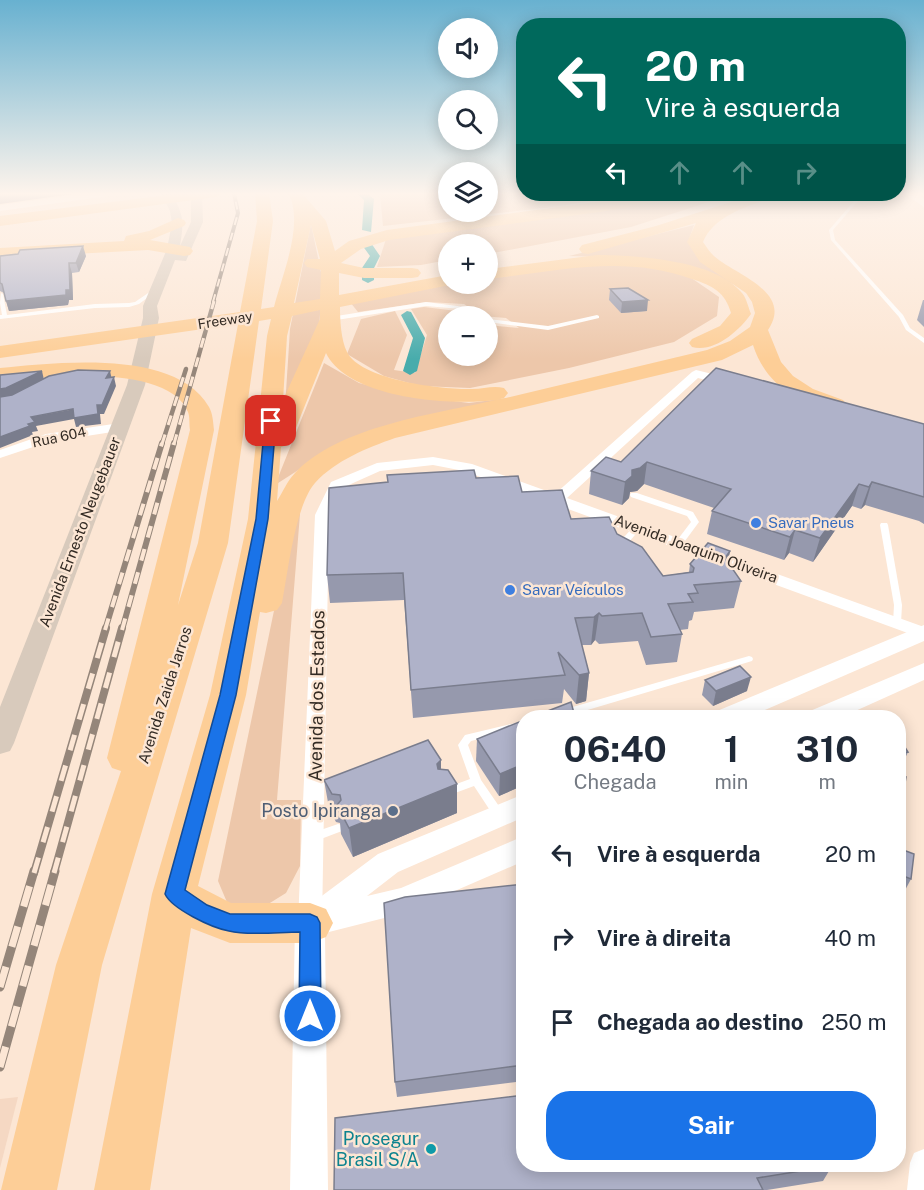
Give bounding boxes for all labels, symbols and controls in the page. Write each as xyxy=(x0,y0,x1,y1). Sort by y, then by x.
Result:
map controls xyxy=(438,18,498,366)
button: sound xyxy=(438,18,498,78)
text: 20 m xyxy=(645,41,746,90)
icon: left xyxy=(546,42,624,120)
button: search xyxy=(438,90,498,150)
text: Vire à esquerda xyxy=(645,91,840,123)
icon: left xyxy=(600,156,633,189)
icon: ahead xyxy=(663,156,696,189)
icon: ahead xyxy=(726,156,759,189)
icon: right xyxy=(789,156,822,189)
button: layers xyxy=(438,162,498,222)
button: + xyxy=(438,234,498,294)
button: − xyxy=(438,306,498,366)
street label: Freeway xyxy=(196,308,254,332)
pin xyxy=(245,395,296,446)
icon: arrive xyxy=(254,404,287,437)
street label: Rua 604 xyxy=(31,423,88,451)
street label: Avenida Ernesto Neugebauer xyxy=(35,434,124,629)
street label: Avenida Joaquim Oliveira xyxy=(612,511,780,586)
place label: Savar Pneus xyxy=(768,514,854,531)
marker: Savar Pneus xyxy=(749,516,763,530)
place label: Savar Veículos xyxy=(522,581,624,598)
marker: Savar Veículos xyxy=(503,583,517,597)
street label: Avenida dos Estados xyxy=(305,610,328,782)
street label: Avenida Zaida Jarros xyxy=(134,624,195,766)
text: 06:40 xyxy=(564,728,667,770)
text: 1 xyxy=(724,728,739,770)
text: 310 xyxy=(796,728,858,770)
text: Chegada xyxy=(574,770,657,794)
text: min xyxy=(714,770,748,794)
text: m xyxy=(818,770,836,794)
place label: Posto Ipiranga xyxy=(261,800,381,821)
marker: Posto Ipiranga xyxy=(386,804,400,818)
icon: left xyxy=(546,838,579,871)
text: Vire à esquerda xyxy=(597,841,761,867)
text: 20 m xyxy=(825,841,876,867)
icon: right xyxy=(546,922,579,955)
text: Vire à direita xyxy=(597,925,731,951)
text: 40 m xyxy=(824,925,876,951)
position arrow xyxy=(278,984,342,1048)
icon: arrive xyxy=(546,1006,579,1039)
text: Chegada ao destino xyxy=(597,1009,803,1035)
text: 250 m xyxy=(821,1009,886,1035)
button: Sair xyxy=(546,1091,876,1160)
place label: Prosegur Brasil S/A xyxy=(336,1128,419,1170)
marker: Prosegur Brasil S/A xyxy=(424,1142,438,1156)

